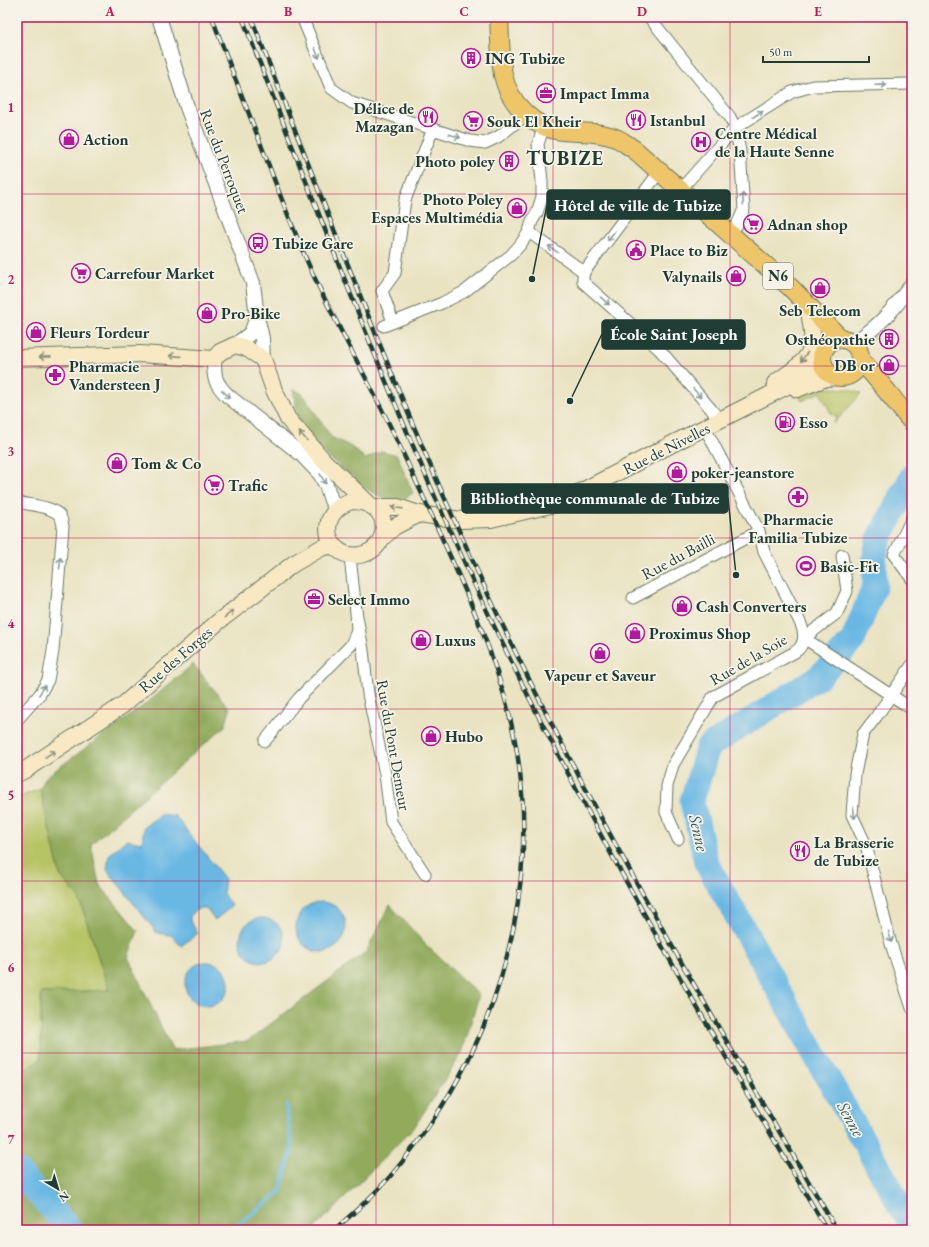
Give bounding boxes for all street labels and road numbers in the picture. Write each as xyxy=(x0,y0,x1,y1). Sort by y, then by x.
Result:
street label: Rue du Perroquet xyxy=(195,106,254,216)
road number: N6 xyxy=(763,263,793,289)
street label: Rue de Nivelles xyxy=(619,417,713,479)
street label: Rue du Bailli xyxy=(638,528,719,585)
street label: Rue des Forges xyxy=(134,621,217,697)
street label: Rue de la Soie xyxy=(706,629,791,690)
street label: Rue du Pont Demeur xyxy=(372,678,415,813)

